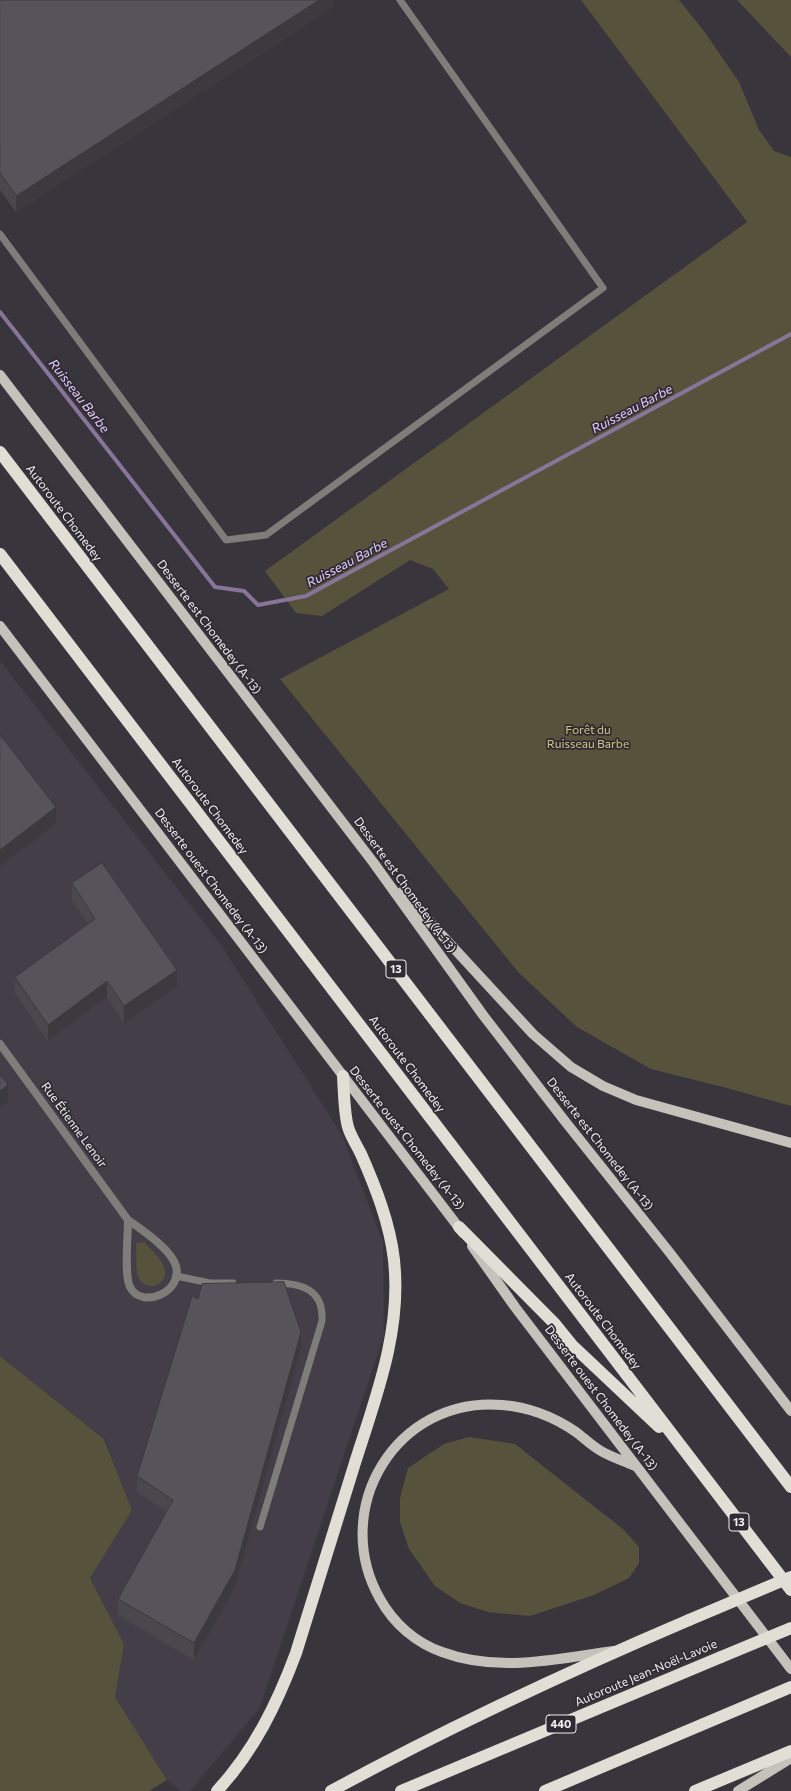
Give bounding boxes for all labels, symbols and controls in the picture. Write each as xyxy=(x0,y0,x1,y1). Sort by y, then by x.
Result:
water label: Ruisseau Barbe xyxy=(45,356,113,436)
water label: Ruisseau Barbe xyxy=(589,381,675,437)
street label: Autoroute Chomedey xyxy=(23,462,105,564)
water label: Ruisseau Barbe xyxy=(304,535,390,591)
street label: Desserte est Chomedey (A-13) xyxy=(154,557,264,697)
park label: Forêt du Ruisseau Barbe xyxy=(547,723,629,751)
street label: Autoroute Chomedey xyxy=(169,755,251,857)
street label: Desserte ouest Chomedey (A-13) xyxy=(152,806,270,956)
street label: Desserte est Chomedey (A-13) xyxy=(351,814,459,956)
road number: 13 xyxy=(386,960,406,978)
street label: Autoroute Chomedey xyxy=(366,1013,448,1115)
street label: Desserte ouest Chomedey (A-13) xyxy=(346,1063,468,1213)
street label: Desserte est Chomedey (A-13) xyxy=(544,1075,656,1213)
street label: Rue Étienne Lenoir xyxy=(38,1079,110,1171)
street label: Autoroute Chomedey xyxy=(562,1270,644,1372)
street label: Desserte ouest Chomedey (A-13) xyxy=(542,1323,660,1473)
road number: 13 xyxy=(729,1513,749,1531)
street label: Autoroute Jean-Noël-Lavoie xyxy=(573,1636,719,1710)
road number: 440 xyxy=(546,1715,576,1733)

